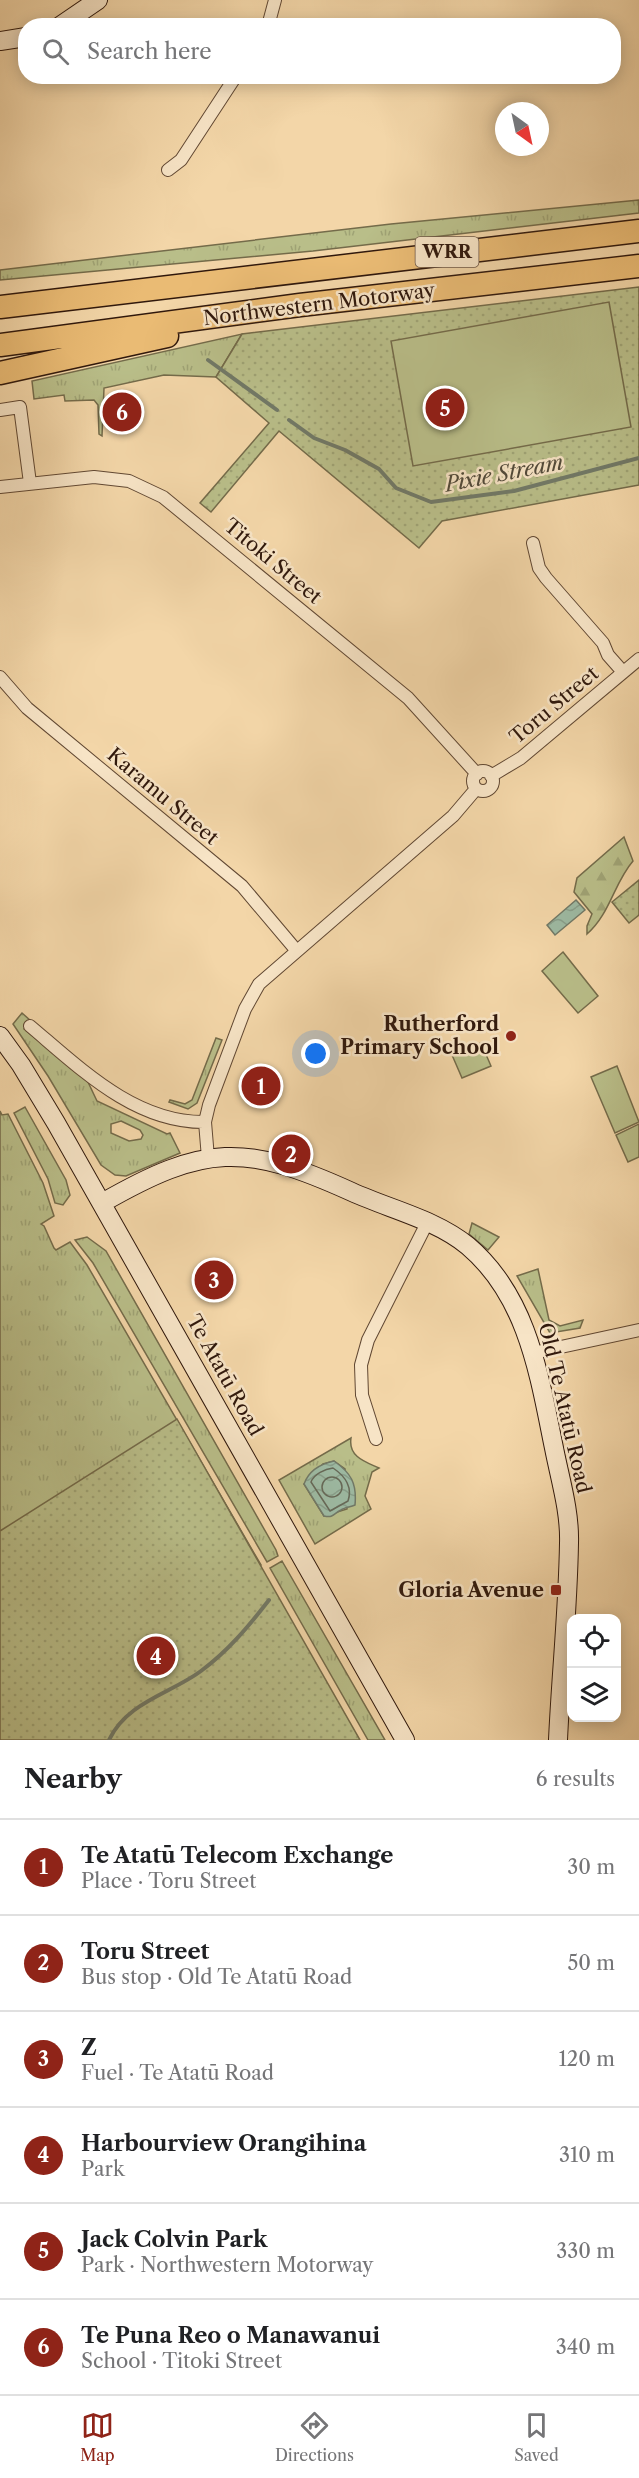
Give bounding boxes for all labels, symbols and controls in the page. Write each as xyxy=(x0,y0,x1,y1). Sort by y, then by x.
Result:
search box xyxy=(18,18,621,84)
icon: search xyxy=(39,35,72,68)
text: Search here xyxy=(87,38,212,65)
north arrow xyxy=(495,102,549,156)
road number: WRR xyxy=(416,237,478,267)
street label: Northwestern Motorway xyxy=(202,278,437,330)
pin: 5 xyxy=(426,386,464,430)
pin: 6 xyxy=(102,390,142,434)
water label: Pixie Stream xyxy=(441,449,565,497)
street label: Titoki Street xyxy=(219,513,327,609)
street label: Toru Street xyxy=(505,661,603,749)
street label: Karamu Street xyxy=(102,742,224,850)
place label: Rutherford Primary School xyxy=(340,1012,500,1059)
marker: Rutherford Primary School xyxy=(504,1029,518,1043)
your location xyxy=(301,1039,330,1068)
pin: 1 xyxy=(242,1064,280,1108)
pin: 2 xyxy=(272,1132,310,1176)
pin: 3 xyxy=(194,1258,234,1302)
street label: Te Atatū Road xyxy=(182,1310,268,1440)
street label: Old Te Atatū Road xyxy=(534,1320,596,1496)
place label: Gloria Avenue xyxy=(398,1578,544,1602)
marker: Gloria Avenue xyxy=(549,1583,563,1597)
map controls xyxy=(567,1614,621,1722)
button: locate xyxy=(567,1614,621,1668)
pin: 4 xyxy=(136,1634,176,1678)
button: layers xyxy=(567,1668,621,1722)
text: Nearby xyxy=(24,1763,122,1795)
text: 6 results xyxy=(536,1767,615,1791)
text: Te Atatū Telecom Exchange xyxy=(81,1842,394,1869)
text: 1 xyxy=(39,1855,48,1879)
text: 30 m xyxy=(567,1855,615,1879)
text: Place · Toru Street xyxy=(81,1869,256,1893)
text: Toru Street xyxy=(81,1938,209,1965)
text: 2 xyxy=(38,1951,49,1975)
text: 50 m xyxy=(568,1951,615,1975)
text: Bus stop · Old Te Atatū Road xyxy=(81,1965,352,1989)
text: Z xyxy=(81,2034,97,2061)
text: 3 xyxy=(38,2047,49,2071)
text: 120 m xyxy=(558,2047,615,2071)
text: Fuel · Te Atatū Road xyxy=(81,2061,274,2085)
text: Harbourview Orangihina xyxy=(81,2130,367,2157)
text: 4 xyxy=(38,2143,49,2167)
text: 310 m xyxy=(559,2143,615,2167)
text: Park xyxy=(81,2157,124,2181)
text: Jack Colvin Park xyxy=(81,2226,268,2253)
text: 5 xyxy=(38,2239,49,2263)
text: 330 m xyxy=(556,2239,615,2263)
text: Park · Northwestern Motorway xyxy=(81,2253,373,2277)
text: Te Puna Reo o Manawanui xyxy=(81,2322,380,2349)
text: 6 xyxy=(38,2335,49,2359)
text: 340 m xyxy=(556,2335,615,2359)
text: School · Titoki Street xyxy=(81,2349,282,2373)
tab: Map xyxy=(80,2409,115,2465)
tab: Directions xyxy=(275,2409,354,2465)
tab: Saved xyxy=(514,2409,559,2465)

